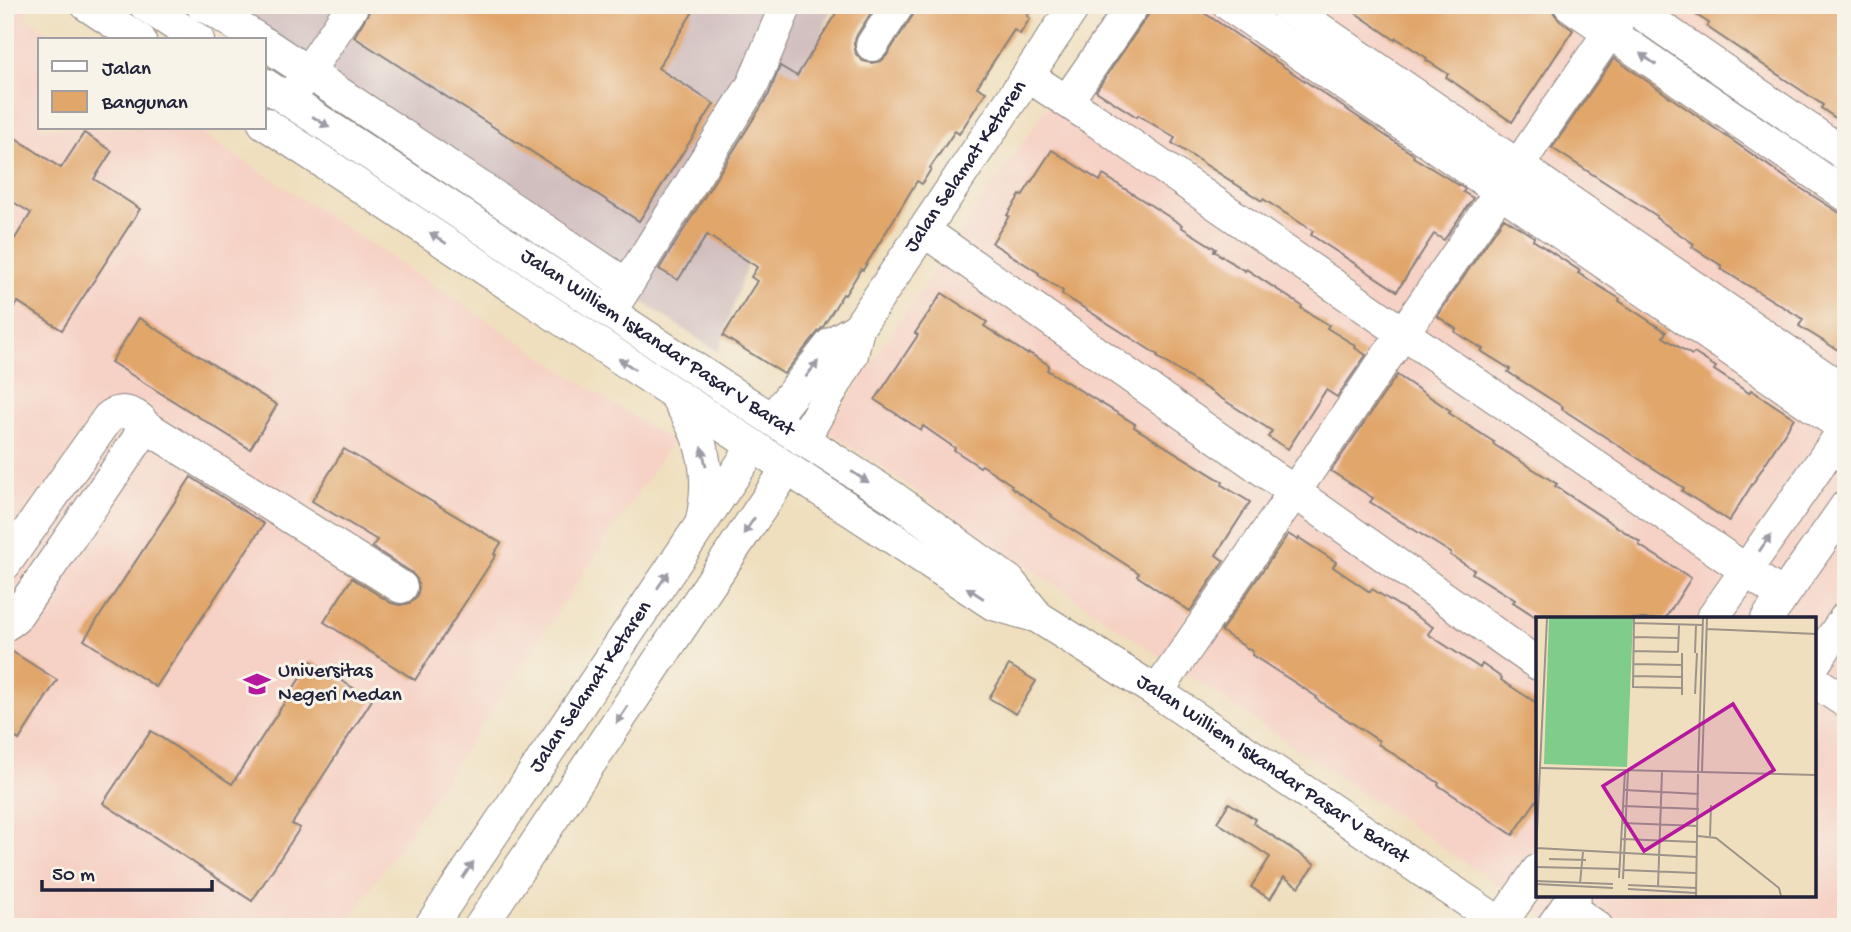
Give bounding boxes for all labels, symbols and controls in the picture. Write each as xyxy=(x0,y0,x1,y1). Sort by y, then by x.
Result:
legend xyxy=(38,38,266,130)
one-way arrow xyxy=(1639,52,1657,66)
text: Jalan xyxy=(102,58,151,83)
street label: Jalan Selamat Ketaren xyxy=(900,76,1033,258)
text: Bangunan xyxy=(101,92,188,117)
one-way arrow xyxy=(312,115,330,129)
one-way arrow xyxy=(429,231,447,245)
street label: Jalan Williem Iskandar Pasar V Barat xyxy=(515,244,801,444)
one-way arrow xyxy=(618,357,637,370)
one-way arrow xyxy=(804,361,819,379)
one-way arrow xyxy=(698,446,709,468)
one-way arrow xyxy=(851,470,870,483)
one-way arrow xyxy=(742,516,755,535)
one-way arrow xyxy=(1758,534,1772,552)
one-way arrow xyxy=(657,570,670,590)
one-way arrow xyxy=(965,586,985,599)
street label: Jalan Selamat Ketaren xyxy=(525,596,658,778)
inset map xyxy=(1536,617,1816,897)
place label: Universitas Negeri Medan xyxy=(278,660,402,709)
school or university icon: Universitas Negeri Medan xyxy=(242,669,272,699)
street label: Jalan Williem Iskandar Pasar V Barat xyxy=(1131,669,1415,872)
one-way arrow xyxy=(616,705,629,724)
scale bar xyxy=(42,848,212,892)
one-way arrow xyxy=(461,861,475,879)
text: 50 m xyxy=(52,864,95,889)

